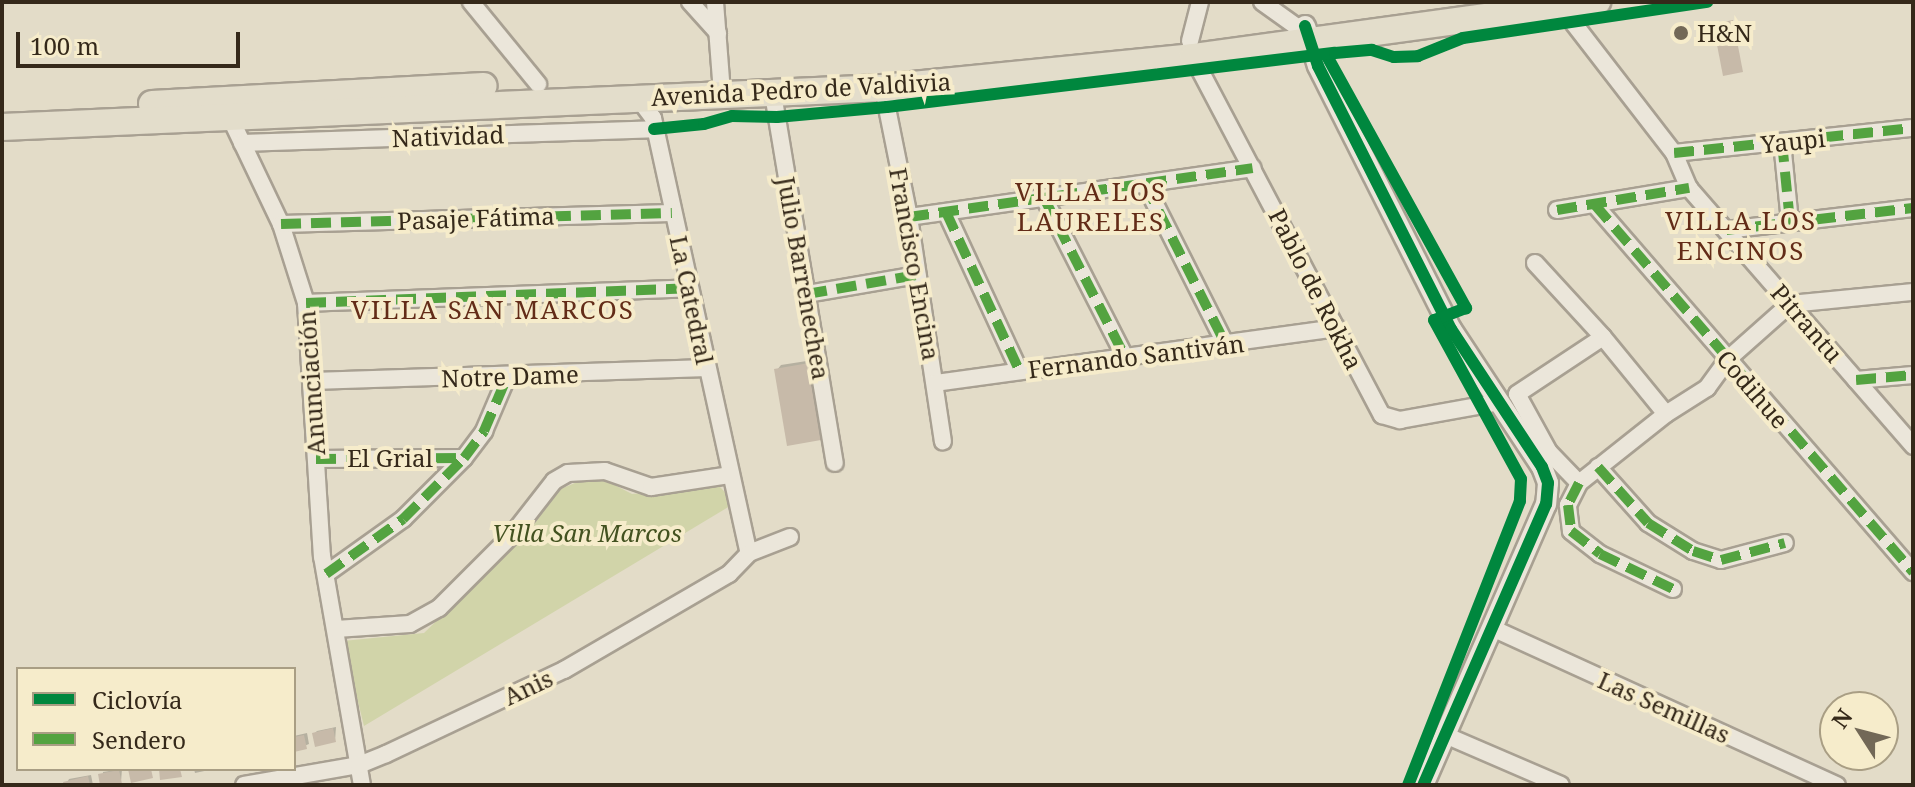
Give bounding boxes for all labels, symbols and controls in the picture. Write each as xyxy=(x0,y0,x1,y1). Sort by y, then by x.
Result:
scale bar xyxy=(20,16,244,66)
place label: H&N xyxy=(1697,19,1752,47)
marker: H&N xyxy=(1672,24,1690,42)
text: 100 m xyxy=(30,29,99,62)
street label: Avenida Pedro de Valdivia xyxy=(650,67,952,111)
street label: Natividad xyxy=(391,120,505,152)
street label: Yaupi xyxy=(1759,123,1827,159)
street label: Francisco Encina xyxy=(884,165,946,363)
street label: Julio Barrenechea xyxy=(772,174,836,382)
district label: VILLA LOS LAURELES xyxy=(1015,176,1167,238)
street label: Pasaje Fátima xyxy=(397,201,555,235)
street label: Pablo de Rokha xyxy=(1263,204,1369,374)
district label: VILLA LOS ENCINOS xyxy=(1665,205,1817,266)
street label: La Catedral xyxy=(664,233,720,367)
street label: Pitrantu xyxy=(1765,278,1849,368)
district label: VILLA SAN MARCOS xyxy=(351,294,635,326)
street label: Anunciación xyxy=(292,310,330,456)
street label: Fernando Santiván xyxy=(1026,328,1246,384)
street label: Codihue xyxy=(1711,344,1795,434)
street label: Notre Dame xyxy=(441,359,579,393)
street label: El Grial xyxy=(347,444,433,472)
park label: Villa San Marcos xyxy=(492,519,682,547)
street label: Anis xyxy=(499,663,557,711)
street label: Las Semillas xyxy=(1594,665,1734,749)
legend xyxy=(16,667,296,771)
text: Ciclovía xyxy=(92,683,183,716)
north arrow xyxy=(1819,691,1899,771)
text: N xyxy=(1824,702,1858,734)
text: Sendero xyxy=(92,723,186,756)

